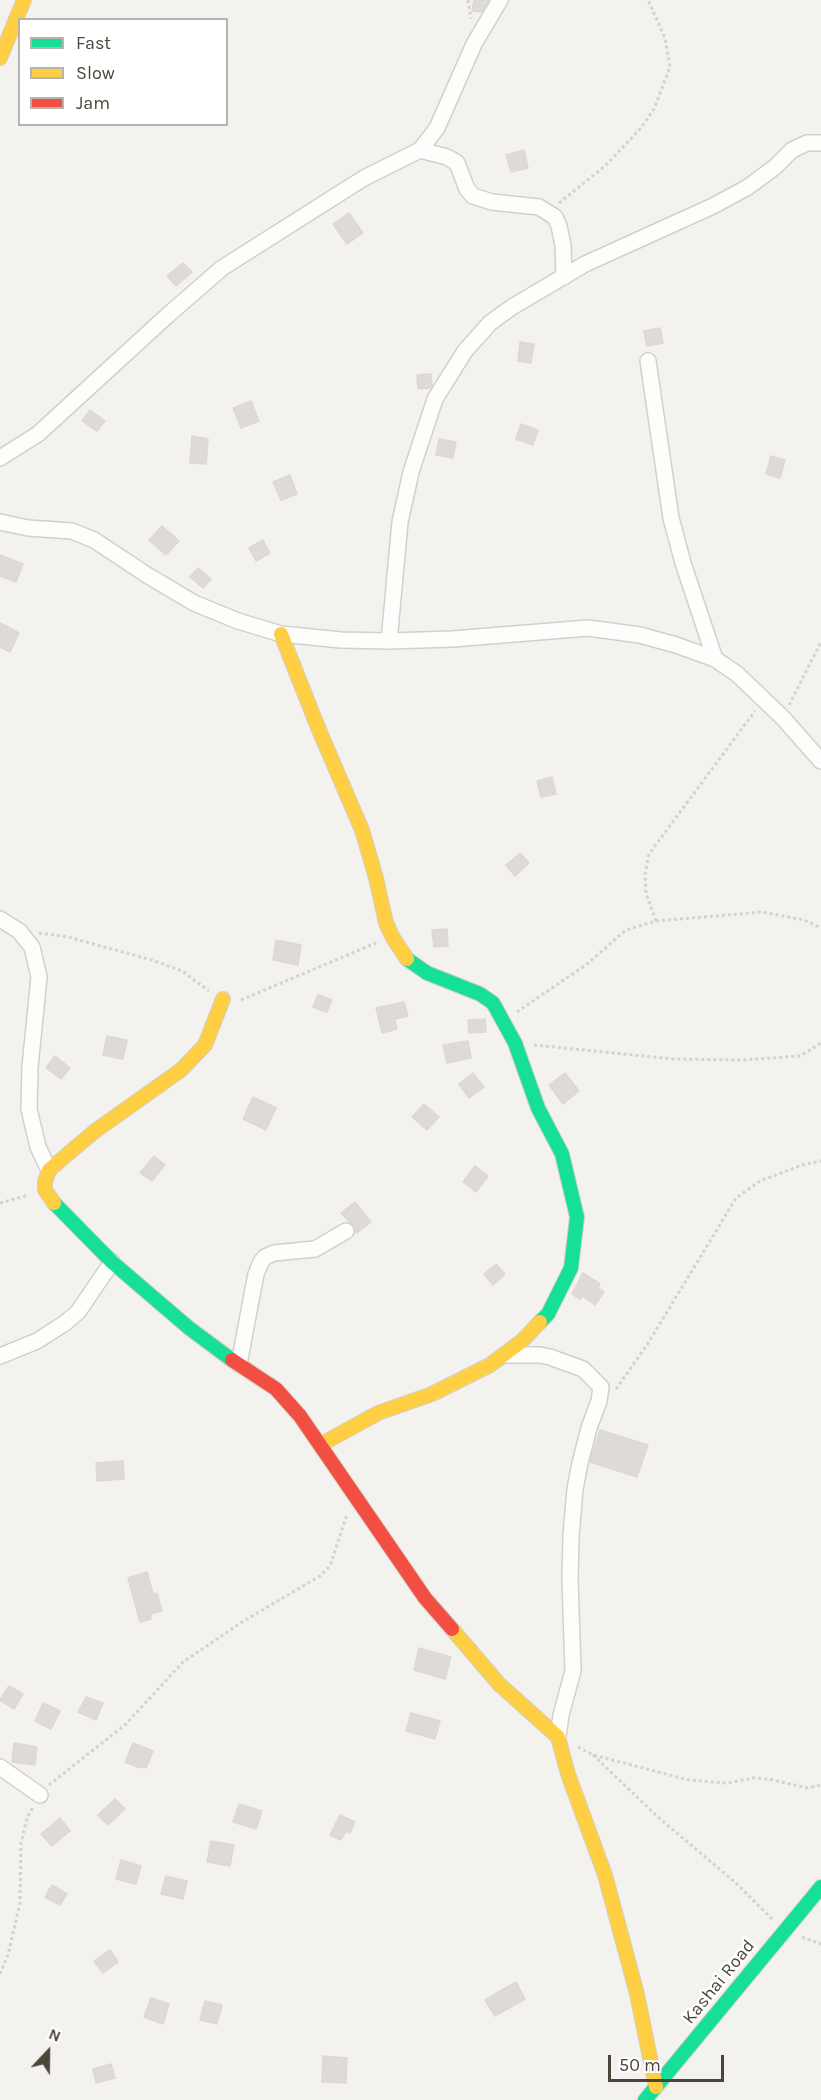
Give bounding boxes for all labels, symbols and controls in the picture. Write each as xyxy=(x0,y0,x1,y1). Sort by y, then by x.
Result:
legend xyxy=(18,18,228,126)
text: Fast xyxy=(76,32,111,54)
text: Slow xyxy=(76,62,115,84)
text: Jam xyxy=(76,92,110,114)
street label: Kashai Road xyxy=(678,1936,760,2028)
north arrow xyxy=(18,2022,78,2082)
text: N xyxy=(46,2024,64,2046)
scale bar xyxy=(611,2043,726,2081)
text: 50 m xyxy=(619,2054,661,2076)

